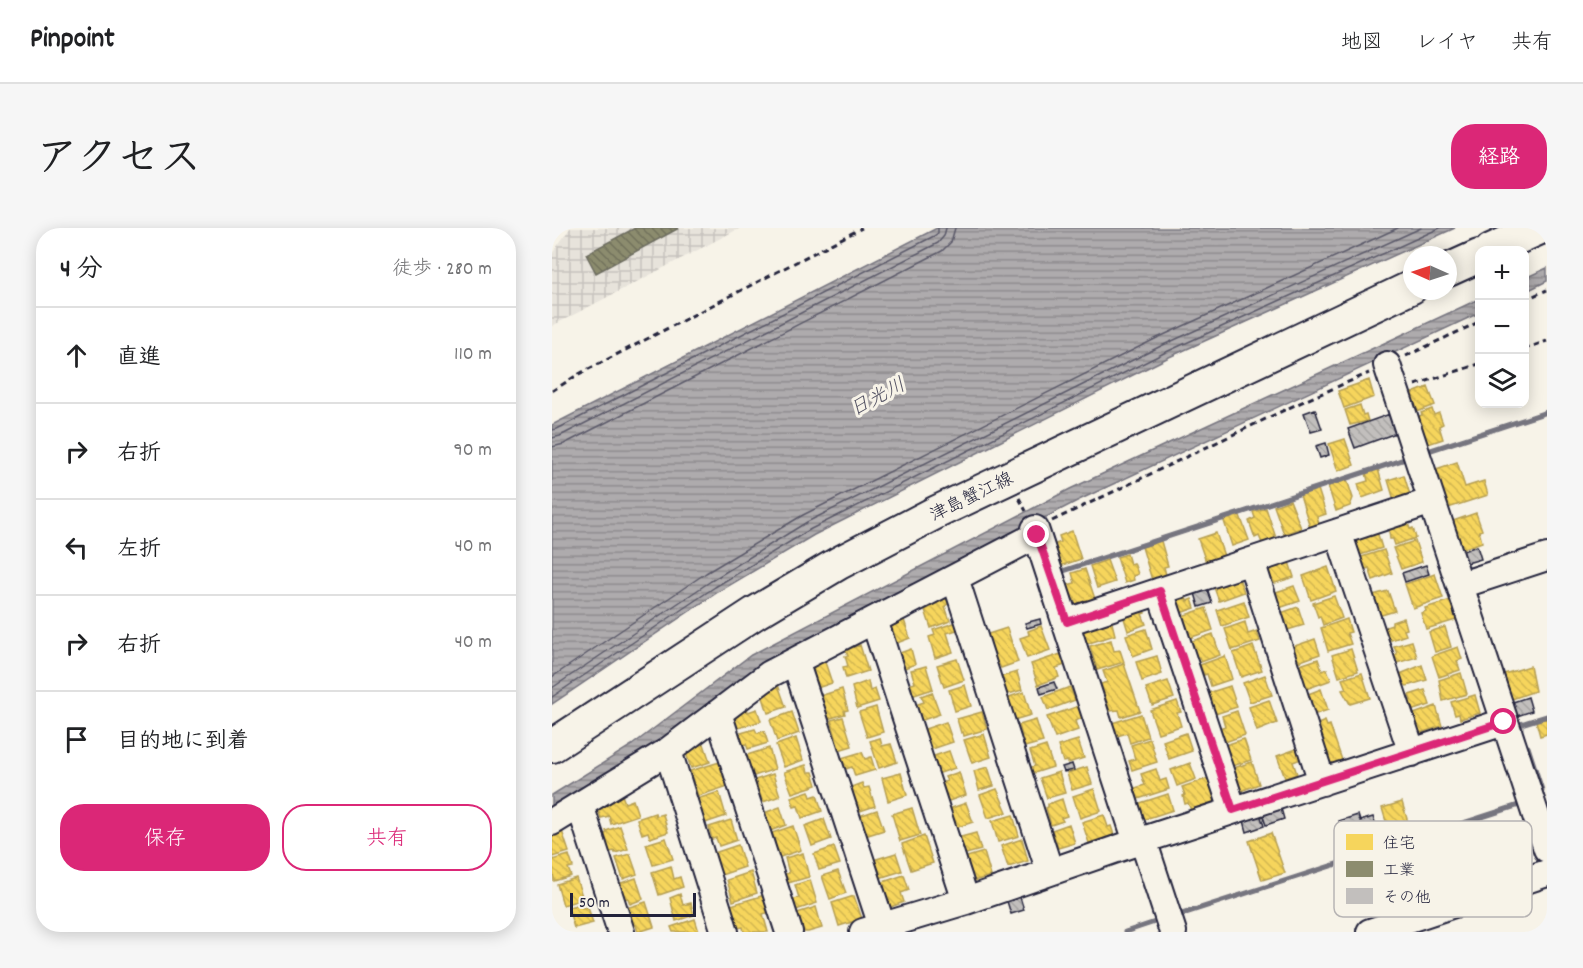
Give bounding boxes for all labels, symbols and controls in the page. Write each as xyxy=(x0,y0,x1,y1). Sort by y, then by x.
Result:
text: Pinpoint xyxy=(30,21,115,61)
text: 地図 xyxy=(1341,29,1383,59)
text: レイヤ xyxy=(1416,29,1478,59)
text: 共有 xyxy=(1511,29,1553,59)
button: 経路 xyxy=(1451,124,1547,189)
text: アクセス xyxy=(36,132,201,192)
north arrow xyxy=(1403,246,1457,300)
map controls xyxy=(1475,246,1529,408)
button: + xyxy=(1475,246,1529,300)
text: 4 分 xyxy=(60,252,103,289)
text: 徒歩 · 280 m xyxy=(392,256,492,284)
button: − xyxy=(1475,300,1529,354)
icon: ahead xyxy=(60,339,93,372)
text: 110 m xyxy=(454,341,492,369)
text: 直進 xyxy=(117,343,161,374)
button: layers xyxy=(1475,354,1529,408)
water label: 日光川 xyxy=(845,372,911,425)
icon: right xyxy=(60,435,93,468)
text: 90 m xyxy=(454,437,492,465)
text: 右折 xyxy=(117,439,161,470)
street label: 津島蟹江線 xyxy=(926,467,1018,529)
route end xyxy=(1023,521,1049,547)
icon: left xyxy=(60,531,93,564)
text: 40 m xyxy=(454,533,492,561)
text: 左折 xyxy=(117,535,161,566)
icon: right xyxy=(60,627,93,660)
text: 40 m xyxy=(454,629,492,657)
text: 右折 xyxy=(117,631,161,662)
route start xyxy=(1490,708,1516,734)
icon: arrive xyxy=(60,723,93,756)
text: 目的地に到着 xyxy=(117,727,249,758)
button: 保存 xyxy=(60,804,270,871)
button: 共有 xyxy=(282,804,492,871)
legend xyxy=(1334,821,1532,917)
text: 住宅 xyxy=(1383,833,1415,856)
text: 工業 xyxy=(1383,860,1415,883)
text: その他 xyxy=(1383,887,1431,910)
scale bar xyxy=(570,890,696,918)
text: 50 m xyxy=(579,892,610,915)

